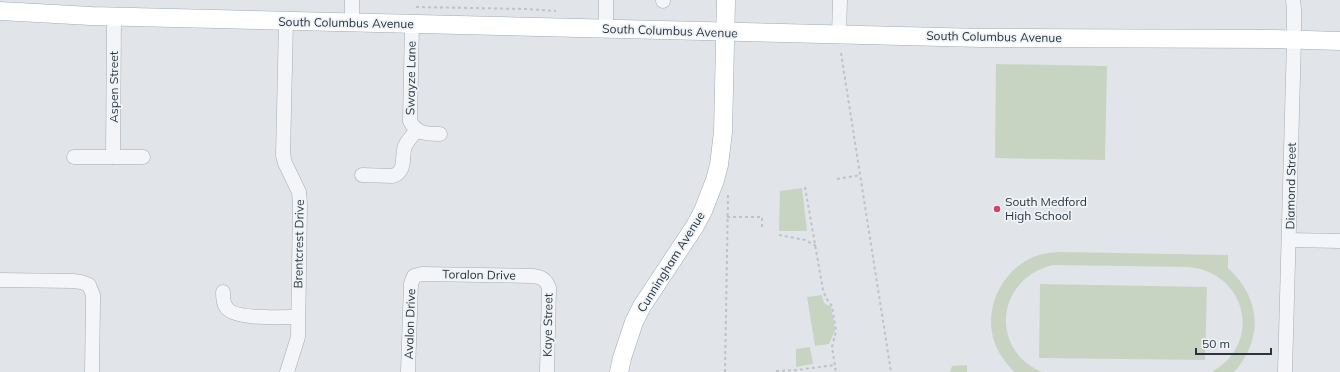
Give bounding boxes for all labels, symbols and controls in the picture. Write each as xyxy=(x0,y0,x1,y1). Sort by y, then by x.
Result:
street label: South Columbus Avenue xyxy=(278,14,414,31)
street label: South Columbus Avenue xyxy=(602,21,738,40)
street label: South Columbus Avenue xyxy=(926,28,1062,45)
street label: Swayze Lane xyxy=(402,41,419,115)
street label: Aspen Street xyxy=(106,51,121,123)
street label: Diamond Street xyxy=(1282,142,1299,230)
place label: South Medford High School xyxy=(1005,194,1087,223)
street label: Brentcrest Drive xyxy=(290,199,307,289)
marker: South Medford High School xyxy=(992,204,1002,214)
street label: Cunningham Avenue xyxy=(634,209,708,315)
street label: Toralon Drive xyxy=(442,266,516,283)
street label: Avalon Drive xyxy=(401,288,418,360)
street label: Kaye Street xyxy=(539,293,556,357)
scale bar xyxy=(1196,330,1271,356)
text: 50 m xyxy=(1202,336,1230,351)

